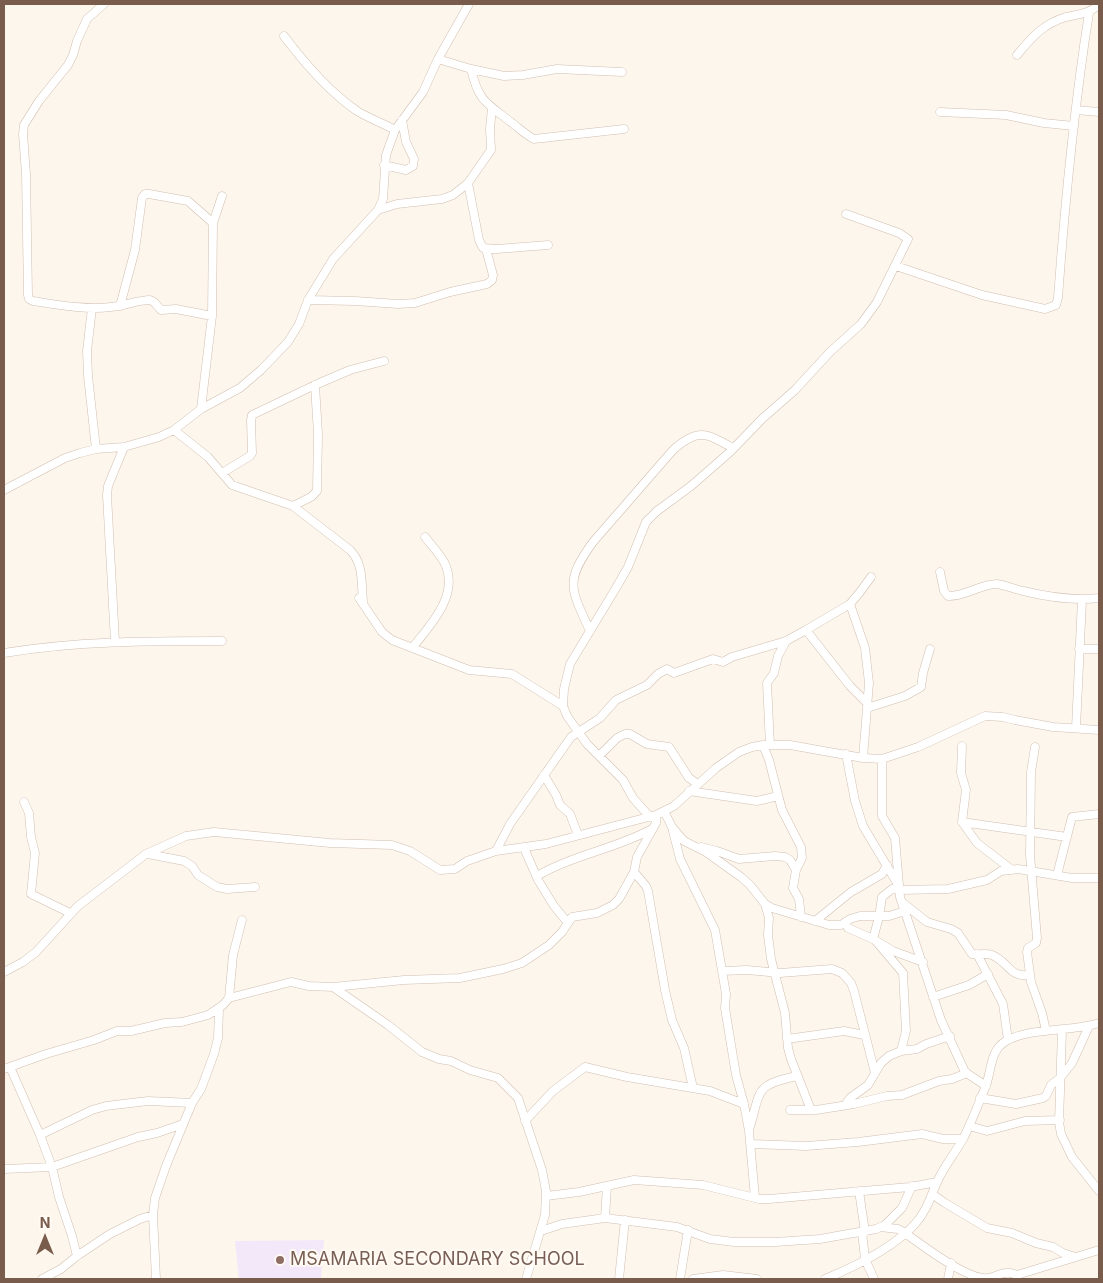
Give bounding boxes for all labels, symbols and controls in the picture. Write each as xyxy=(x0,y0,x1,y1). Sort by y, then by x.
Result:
north arrow xyxy=(20,1213,70,1263)
text: N xyxy=(40,1214,50,1231)
place label: MSAMARIA SECONDARY SCHOOL xyxy=(290,1249,585,1271)
marker: MSAMARIA SECONDARY SCHOOL xyxy=(274,1254,286,1266)

